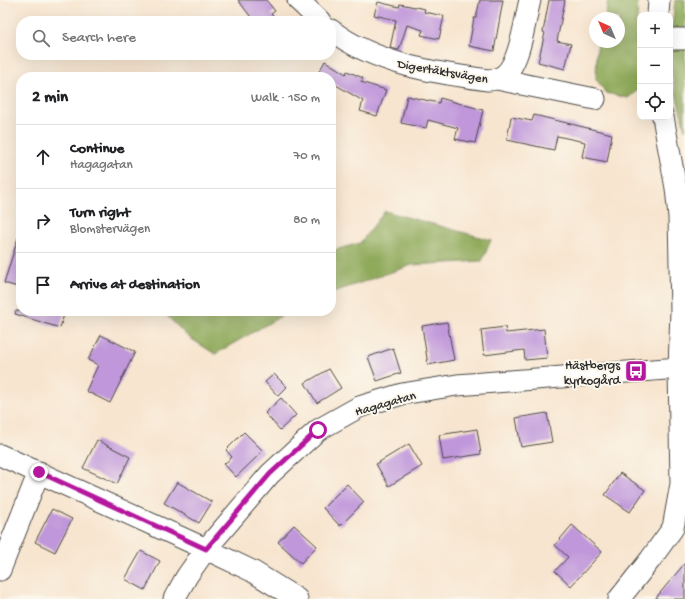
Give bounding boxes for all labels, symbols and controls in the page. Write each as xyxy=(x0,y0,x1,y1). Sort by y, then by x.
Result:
north arrow xyxy=(589,12,625,48)
map controls xyxy=(637,12,673,120)
button: + xyxy=(637,12,673,48)
search box xyxy=(16,16,336,60)
icon: search xyxy=(30,27,52,49)
text: Search here xyxy=(62,29,136,47)
button: − xyxy=(637,48,673,84)
street label: Digertäktsvägen xyxy=(395,57,490,88)
button: locate xyxy=(637,84,673,120)
text: 2 min xyxy=(32,88,68,108)
text: Walk · 150 m xyxy=(251,91,320,106)
text: Continue xyxy=(70,140,124,158)
icon: ahead xyxy=(32,146,54,168)
text: 70 m xyxy=(294,149,320,164)
text: Hagagatan xyxy=(70,158,133,173)
text: Turn right xyxy=(70,204,130,222)
icon: right xyxy=(32,210,54,232)
text: 80 m xyxy=(293,213,320,228)
text: Blomstervägen xyxy=(70,222,150,237)
icon: arrive xyxy=(32,274,54,296)
text: Arrive at destination xyxy=(70,276,200,294)
bus stop icon: Hästbergs kyrkogård xyxy=(623,358,649,384)
place label: Hästbergs kyrkogård xyxy=(564,359,621,389)
street label: Hagagatan xyxy=(354,388,419,420)
route start xyxy=(309,421,327,439)
route end xyxy=(30,463,48,481)

